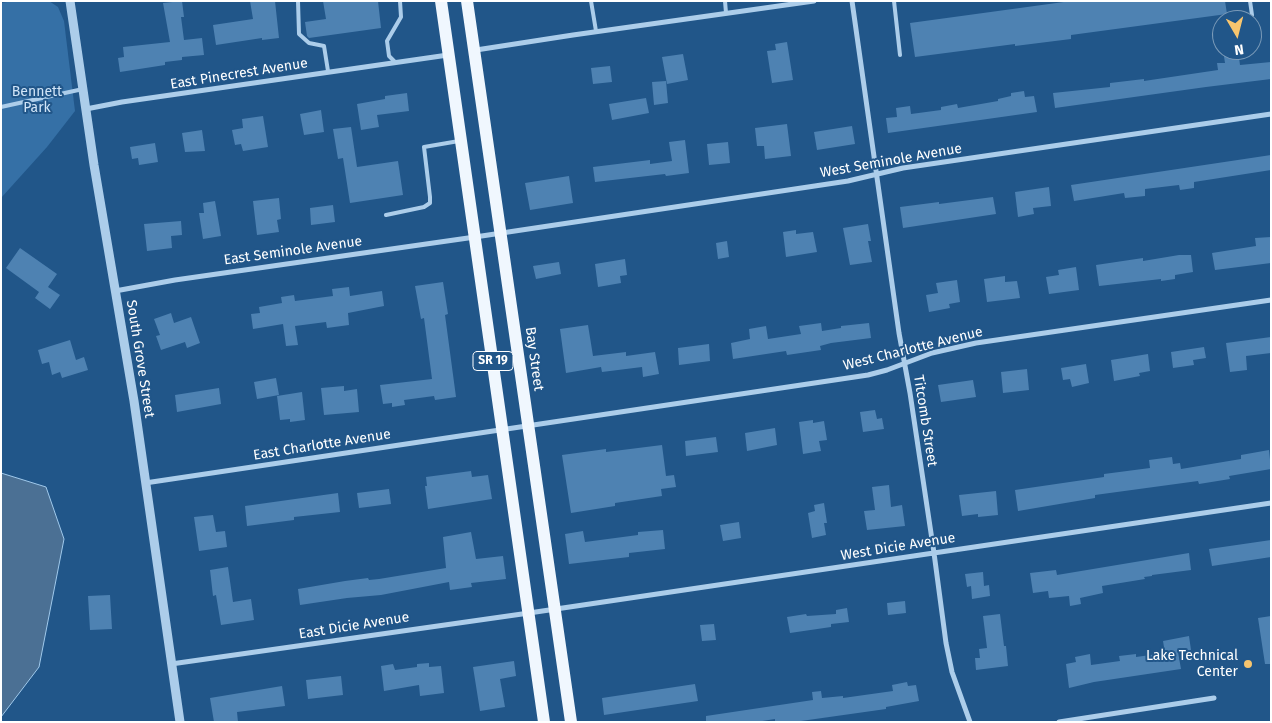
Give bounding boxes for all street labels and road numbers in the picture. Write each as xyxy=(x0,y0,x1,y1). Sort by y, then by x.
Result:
street label: East Pinecrest Avenue xyxy=(169,55,309,93)
street label: West Seminole Avenue xyxy=(819,140,963,182)
street label: East Seminole Avenue xyxy=(223,233,363,269)
street label: South Grove Street xyxy=(122,299,158,419)
street label: West Charlotte Avenue xyxy=(841,324,985,374)
street label: Bay Street xyxy=(521,326,547,392)
road number: SR 19 xyxy=(473,352,513,371)
street label: Titcomb Street xyxy=(909,374,941,468)
street label: East Charlotte Avenue xyxy=(252,426,392,464)
street label: West Dicie Avenue xyxy=(840,530,956,564)
street label: East Dicie Avenue xyxy=(298,609,410,643)

